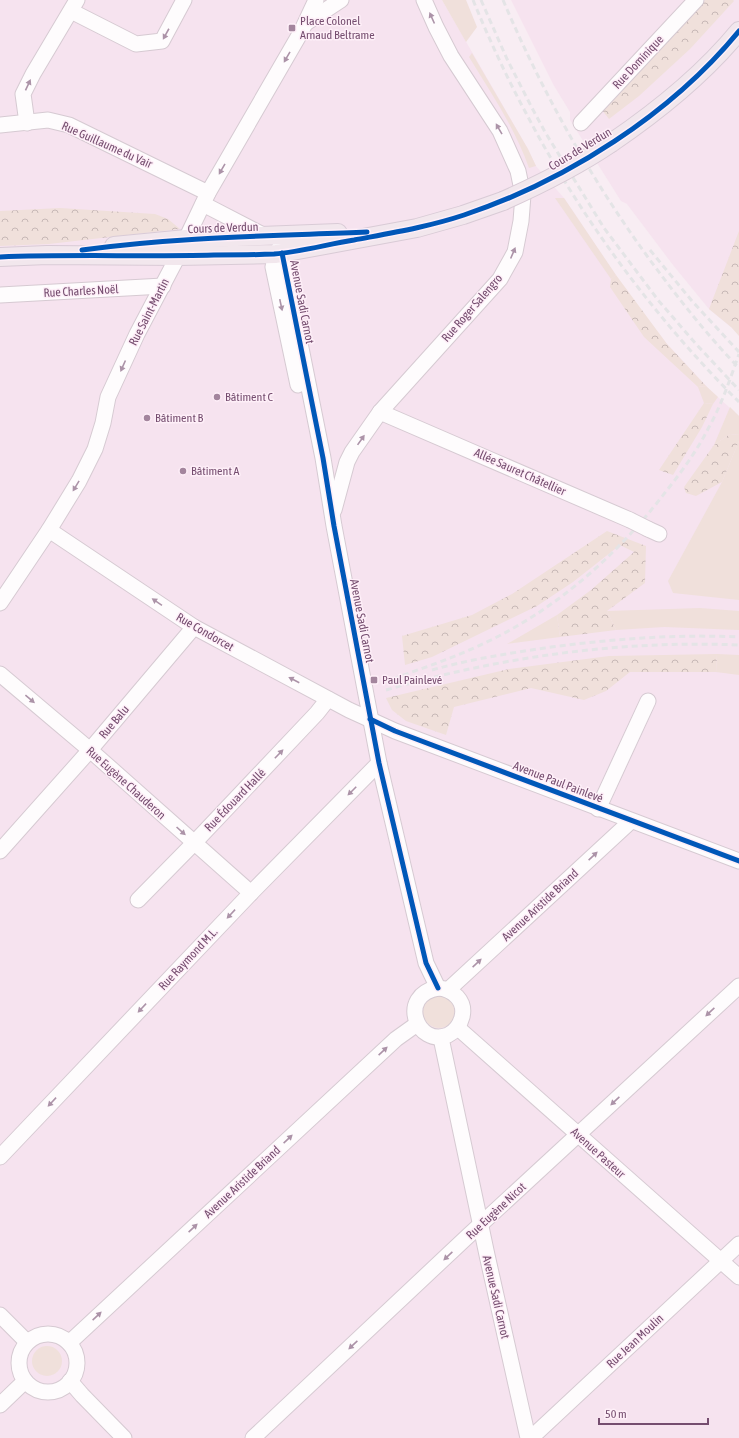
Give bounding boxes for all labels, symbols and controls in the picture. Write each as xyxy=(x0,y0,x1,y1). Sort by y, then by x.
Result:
one-way arrow xyxy=(428,12,435,24)
place label: Place Colonel Arnaud Beltrame xyxy=(300,14,375,42)
marker: Place Colonel Arnaud Beltrame xyxy=(287,23,297,33)
one-way arrow xyxy=(162,28,169,40)
street label: Rue Dominique xyxy=(610,32,666,92)
one-way arrow xyxy=(283,51,290,63)
one-way arrow xyxy=(25,79,31,90)
street label: Rue Guillaume du Vair xyxy=(59,119,155,171)
one-way arrow xyxy=(495,123,502,135)
street label: Cours de Verdun xyxy=(546,125,614,173)
one-way arrow xyxy=(218,163,225,175)
street label: Cours de Verdun xyxy=(187,220,259,236)
one-way arrow xyxy=(511,247,517,259)
street label: Avenue Sadi Carnot xyxy=(287,259,317,346)
street label: Rue Roger Salengro xyxy=(439,271,506,345)
street label: Rue Saint-Martin xyxy=(126,276,172,348)
street label: Rue Charles Noël xyxy=(43,282,120,300)
one-way arrow xyxy=(279,299,285,312)
one-way arrow xyxy=(120,360,126,371)
place label: Bâtiment C xyxy=(225,390,273,404)
marker: Bâtiment C xyxy=(212,392,222,402)
place label: Bâtiment B xyxy=(155,411,203,425)
marker: Bâtiment B xyxy=(142,413,152,423)
one-way arrow xyxy=(357,434,365,445)
street label: Allée Sauret Châtellier xyxy=(472,446,568,499)
place label: Bâtiment A xyxy=(191,464,239,478)
marker: Bâtiment A xyxy=(178,466,188,476)
one-way arrow xyxy=(72,480,79,492)
street label: Avenue Sadi Carnot xyxy=(347,578,377,665)
one-way arrow xyxy=(151,598,162,606)
street label: Rue Condorcet xyxy=(174,610,237,654)
place label: Paul Painlevé xyxy=(382,673,442,687)
marker: Paul Painlevé xyxy=(369,675,379,685)
one-way arrow xyxy=(288,677,299,684)
one-way arrow xyxy=(24,695,35,704)
street label: Rue Balu xyxy=(96,702,132,741)
street label: Rue Eugène Chauderon xyxy=(83,744,169,822)
one-way arrow xyxy=(274,749,284,759)
street label: Avenue Paul Painlevé xyxy=(511,758,605,806)
street label: Rue Édouard Hallé xyxy=(202,766,268,834)
one-way arrow xyxy=(347,786,356,796)
one-way arrow xyxy=(175,826,186,835)
one-way arrow xyxy=(588,851,598,861)
street label: Avenue Aristide Briand xyxy=(499,866,581,944)
one-way arrow xyxy=(226,909,236,919)
street label: Rue Raymond M.L. xyxy=(156,925,220,993)
one-way arrow xyxy=(472,959,482,968)
one-way arrow xyxy=(137,1003,146,1013)
one-way arrow xyxy=(705,1008,716,1017)
one-way arrow xyxy=(378,1046,388,1056)
one-way arrow xyxy=(610,1096,620,1106)
one-way arrow xyxy=(47,1097,57,1107)
street label: Avenue Pasteur xyxy=(568,1125,628,1181)
one-way arrow xyxy=(283,1135,293,1144)
street label: Avenue Aristide Briand xyxy=(201,1143,283,1221)
street label: Rue Eugène Nicot xyxy=(463,1179,529,1242)
one-way arrow xyxy=(188,1224,197,1233)
one-way arrow xyxy=(443,1251,453,1260)
street label: Avenue Sadi Carnot xyxy=(480,1254,513,1341)
street label: Rue Jean Moulin xyxy=(604,1311,666,1371)
one-way arrow xyxy=(92,1312,103,1321)
one-way arrow xyxy=(348,1340,358,1349)
scale bar xyxy=(599,1400,708,1426)
text: 50 m xyxy=(605,1407,627,1421)

